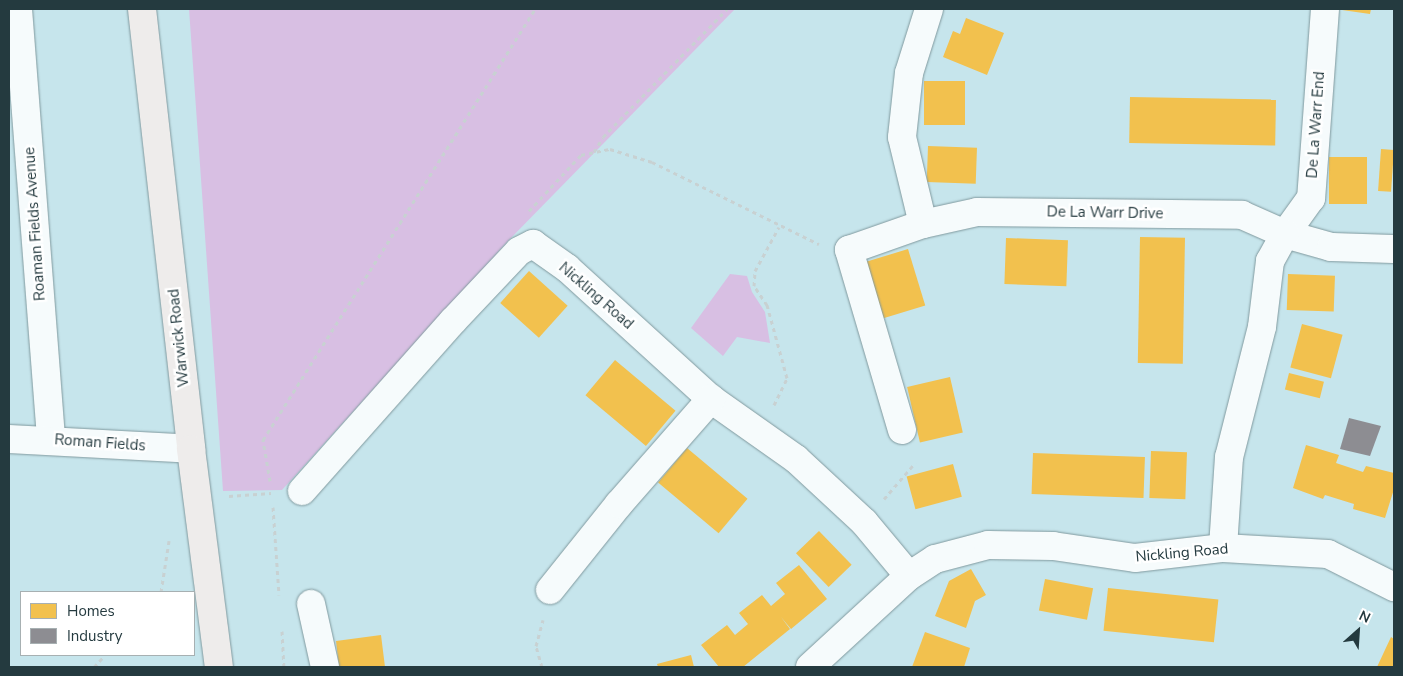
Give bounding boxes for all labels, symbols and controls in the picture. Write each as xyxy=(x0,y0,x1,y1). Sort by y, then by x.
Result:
street label: De La Warr End xyxy=(1303,71,1329,179)
street label: Roaman Fields Avenue xyxy=(21,146,49,302)
street label: De La Warr Drive xyxy=(1047,203,1163,223)
street label: Nickling Road xyxy=(555,259,637,333)
street label: Warwick Road xyxy=(165,288,193,388)
street label: Roman Fields xyxy=(54,431,146,455)
street label: Nickling Road xyxy=(1135,540,1229,566)
legend xyxy=(20,591,195,656)
text: Homes xyxy=(67,601,115,621)
north arrow xyxy=(1333,606,1383,656)
text: N xyxy=(1356,606,1374,628)
text: Industry xyxy=(67,626,122,646)

